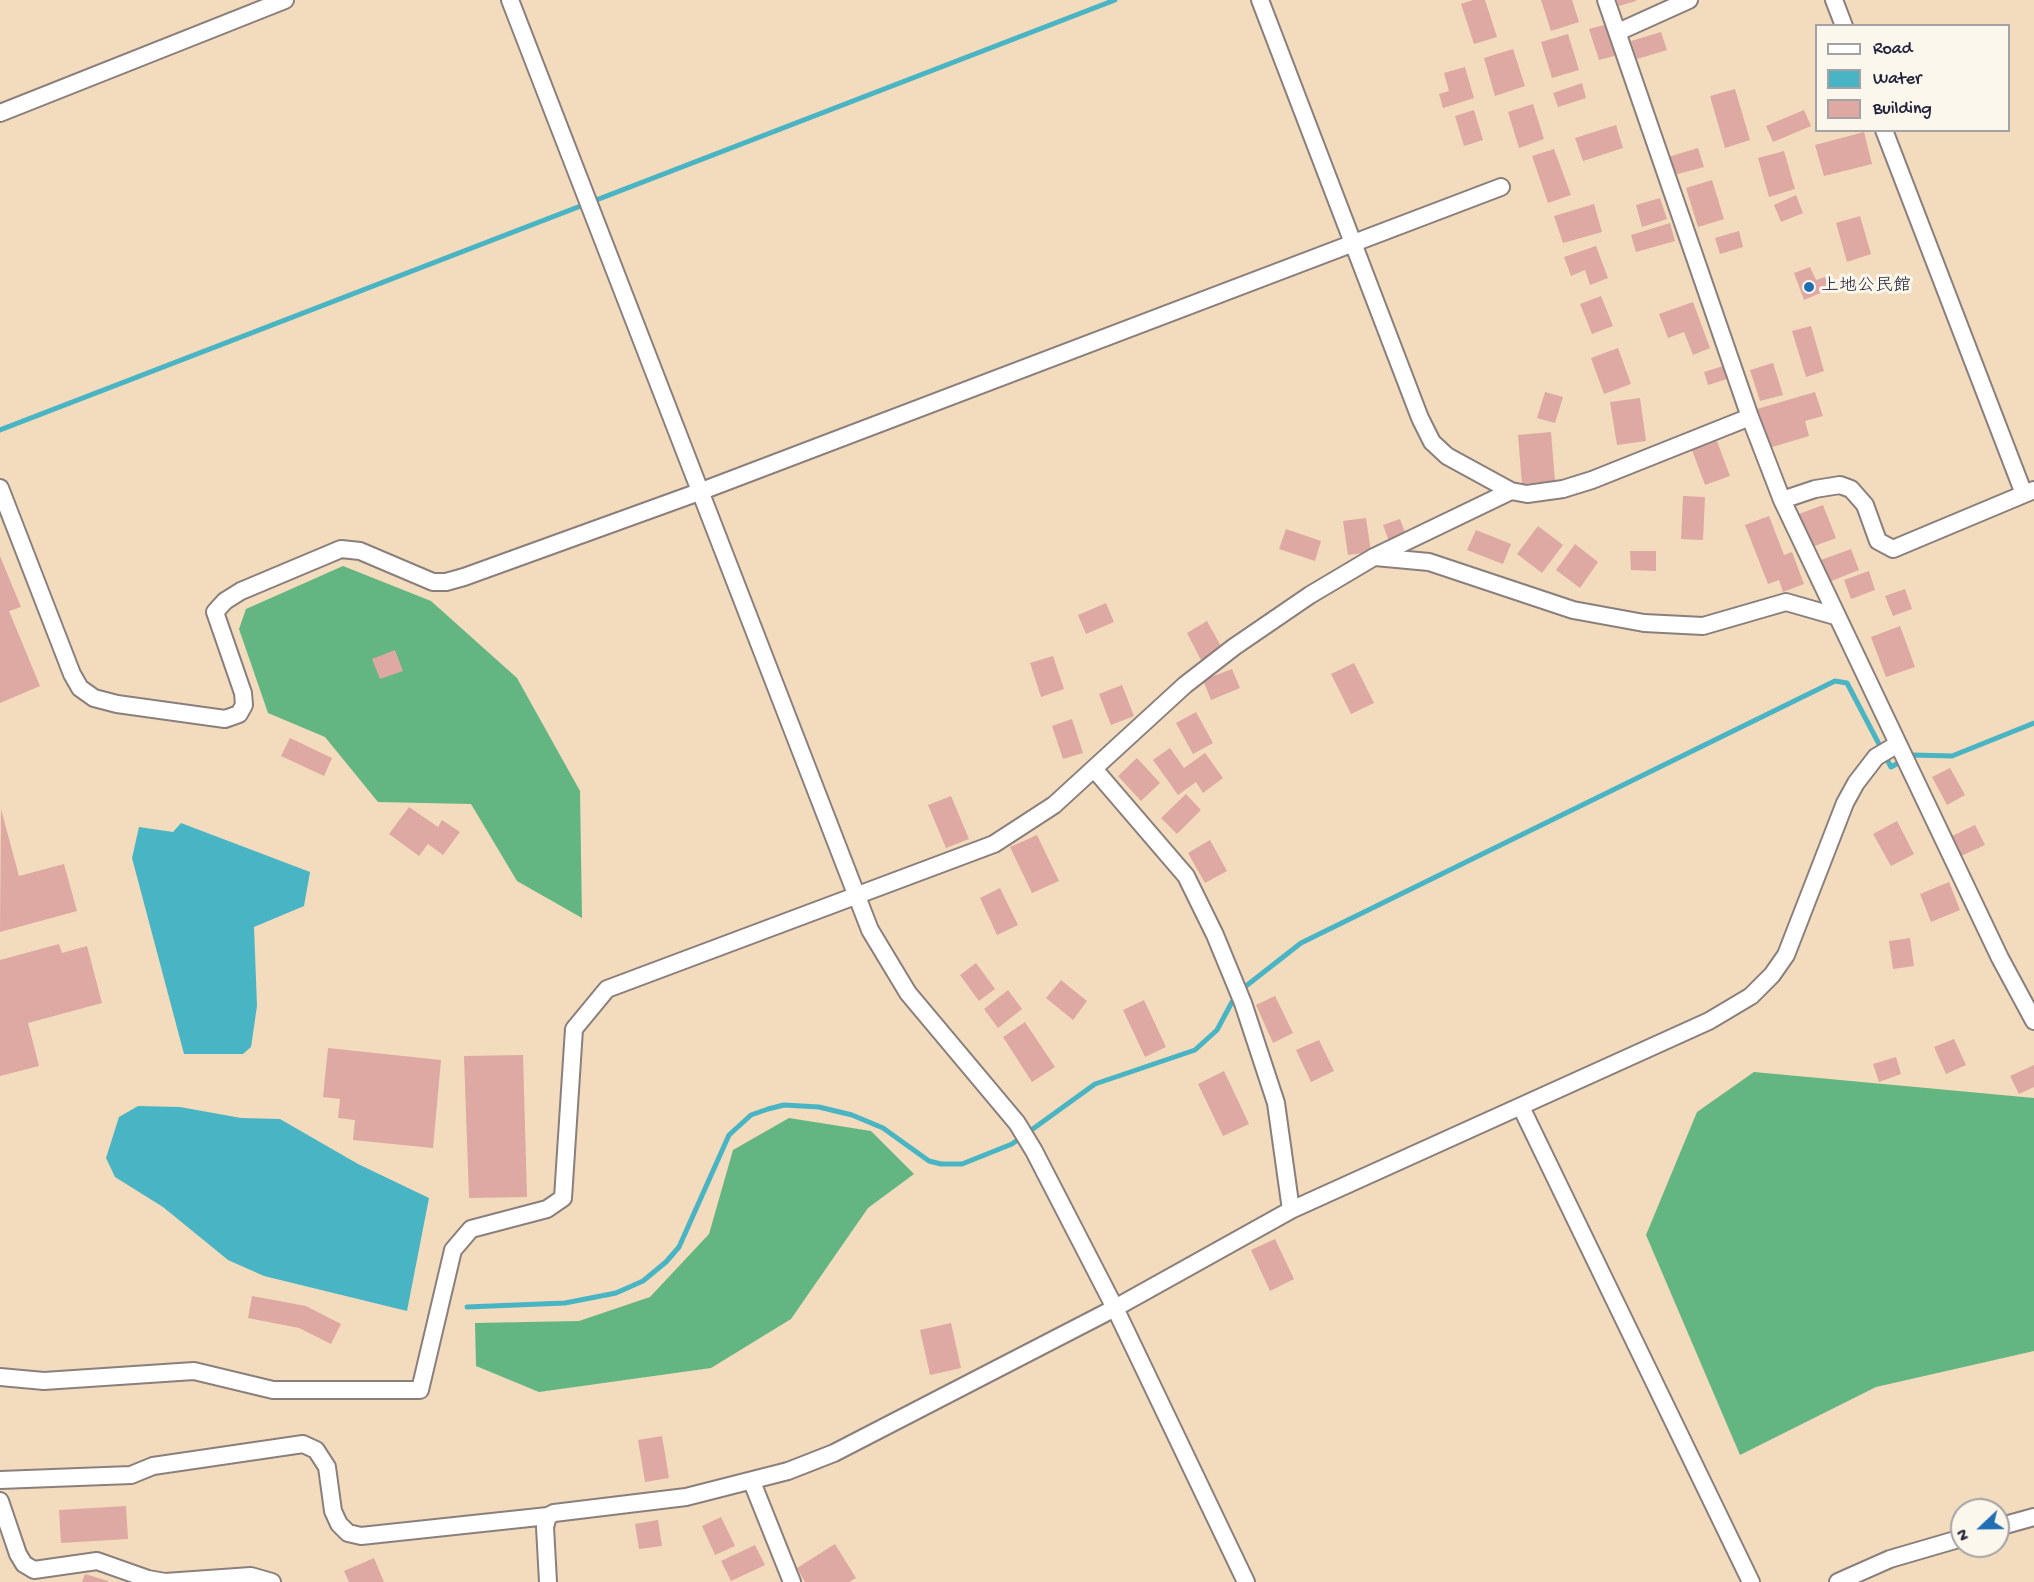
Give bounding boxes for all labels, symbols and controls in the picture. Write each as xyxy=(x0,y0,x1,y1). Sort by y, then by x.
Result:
legend xyxy=(1815,24,2010,132)
text: Road xyxy=(1873,39,1912,60)
text: Water xyxy=(1873,69,1921,90)
text: Building xyxy=(1873,99,1932,120)
place label: 上地公民館 xyxy=(1821,276,1911,298)
marker: 上地公民館 xyxy=(1802,280,1816,294)
north arrow xyxy=(1950,1498,2010,1558)
text: N xyxy=(1954,1526,1975,1543)

